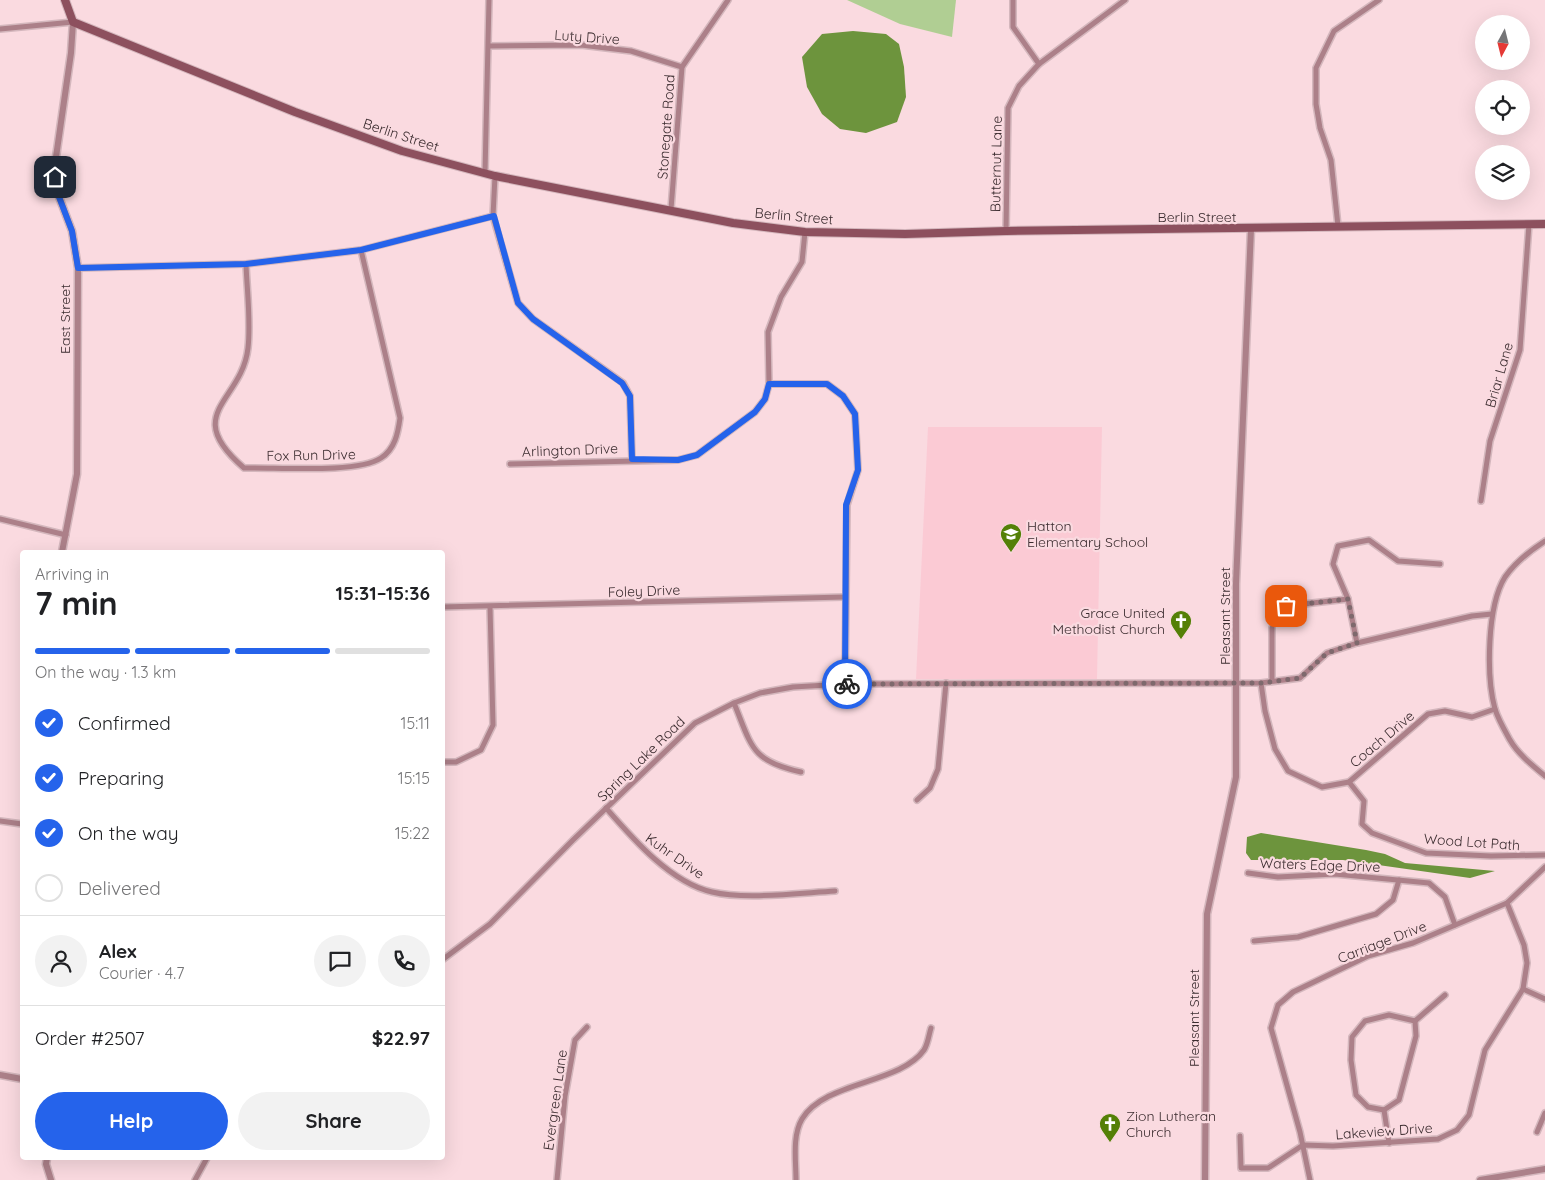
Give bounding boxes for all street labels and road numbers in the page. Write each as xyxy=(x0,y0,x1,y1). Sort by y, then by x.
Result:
street label: Luty Drive xyxy=(554,26,620,48)
street label: Stonegate Road xyxy=(653,74,679,180)
street label: Berlin Street xyxy=(361,114,441,156)
street label: Butternut Lane xyxy=(986,116,1006,212)
street label: Berlin Street xyxy=(754,204,834,228)
street label: Berlin Street xyxy=(1158,208,1237,226)
street label: East Street xyxy=(56,284,74,354)
street label: Briar Lane xyxy=(1481,340,1517,410)
street label: Arlington Drive xyxy=(522,439,618,461)
street label: Fox Run Drive xyxy=(266,445,356,465)
street label: Pleasant Street xyxy=(1216,567,1234,665)
street label: Foley Drive xyxy=(607,581,681,601)
street label: Coach Drive xyxy=(1346,707,1418,771)
street label: Spring Lake Road xyxy=(593,713,689,805)
street label: Kuhr Drive xyxy=(642,829,708,883)
street label: Wood Lot Path xyxy=(1423,830,1521,854)
street label: Waters Edge Drive xyxy=(1259,854,1381,876)
street label: Carriage Drive xyxy=(1335,917,1429,967)
street label: Pleasant Street xyxy=(1185,969,1203,1067)
street label: Evergreen Lane xyxy=(539,1048,571,1152)
street label: Lakeview Drive xyxy=(1335,1119,1433,1143)

